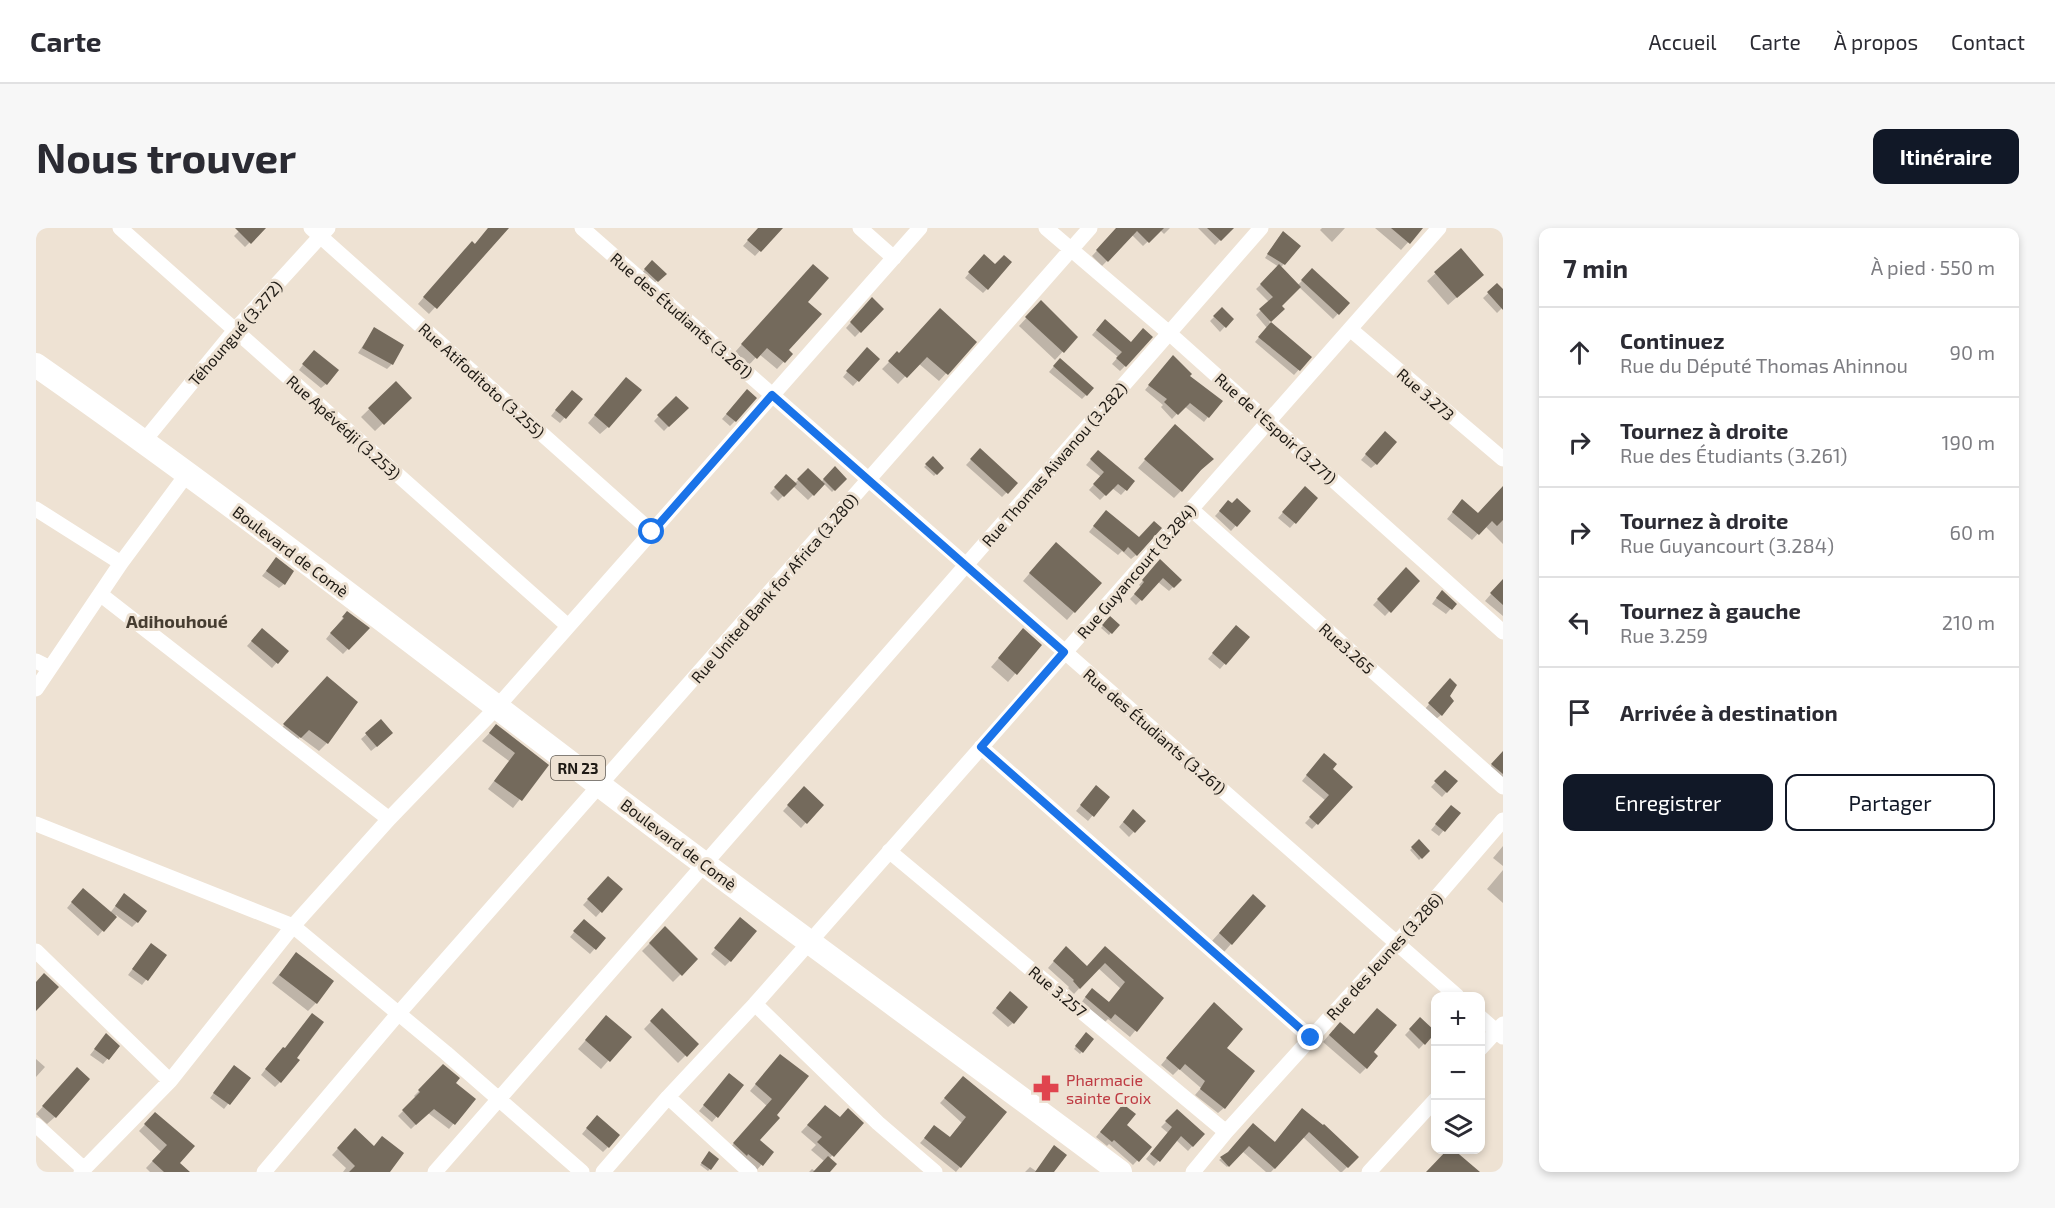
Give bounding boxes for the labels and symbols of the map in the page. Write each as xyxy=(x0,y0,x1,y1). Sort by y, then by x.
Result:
street label: Rue des Étudiants (3.261) xyxy=(607,248,757,382)
street label: Téhoungué (3.272) xyxy=(184,276,286,390)
street label: Rue Atifoditoto (3.255) xyxy=(415,319,549,441)
street label: Rue 3.273 xyxy=(1393,364,1459,424)
street label: Rue de l'Espoir (3.271) xyxy=(1211,369,1341,487)
street label: Rue Apévédji (3.253) xyxy=(283,371,405,484)
street label: Rue Thomas Aiwanou (3.282) xyxy=(978,378,1130,550)
street label: Rue United Bank for Africa (3.280) xyxy=(687,489,861,687)
street label: Rue Guyancourt (3.284) xyxy=(1073,500,1199,642)
street label: Boulevard de Comè xyxy=(229,501,353,601)
route start xyxy=(638,518,664,544)
district label: Adihouhoué xyxy=(126,610,228,632)
street label: Rue3.265 xyxy=(1316,619,1378,677)
street label: Rue des Étudiants (3.261) xyxy=(1080,664,1230,798)
road number: RN 23 xyxy=(551,756,605,780)
street label: Boulevard de Comè xyxy=(617,794,741,894)
street label: Rue des Jeunes (3.286) xyxy=(1322,888,1446,1024)
street label: Rue 3.257 xyxy=(1025,961,1091,1021)
route end xyxy=(1297,1024,1323,1050)
place label: Pharmacie sainte Croix xyxy=(1066,1070,1152,1107)
pharmacy icon: Pharmacie sainte Croix xyxy=(1031,1073,1061,1103)

